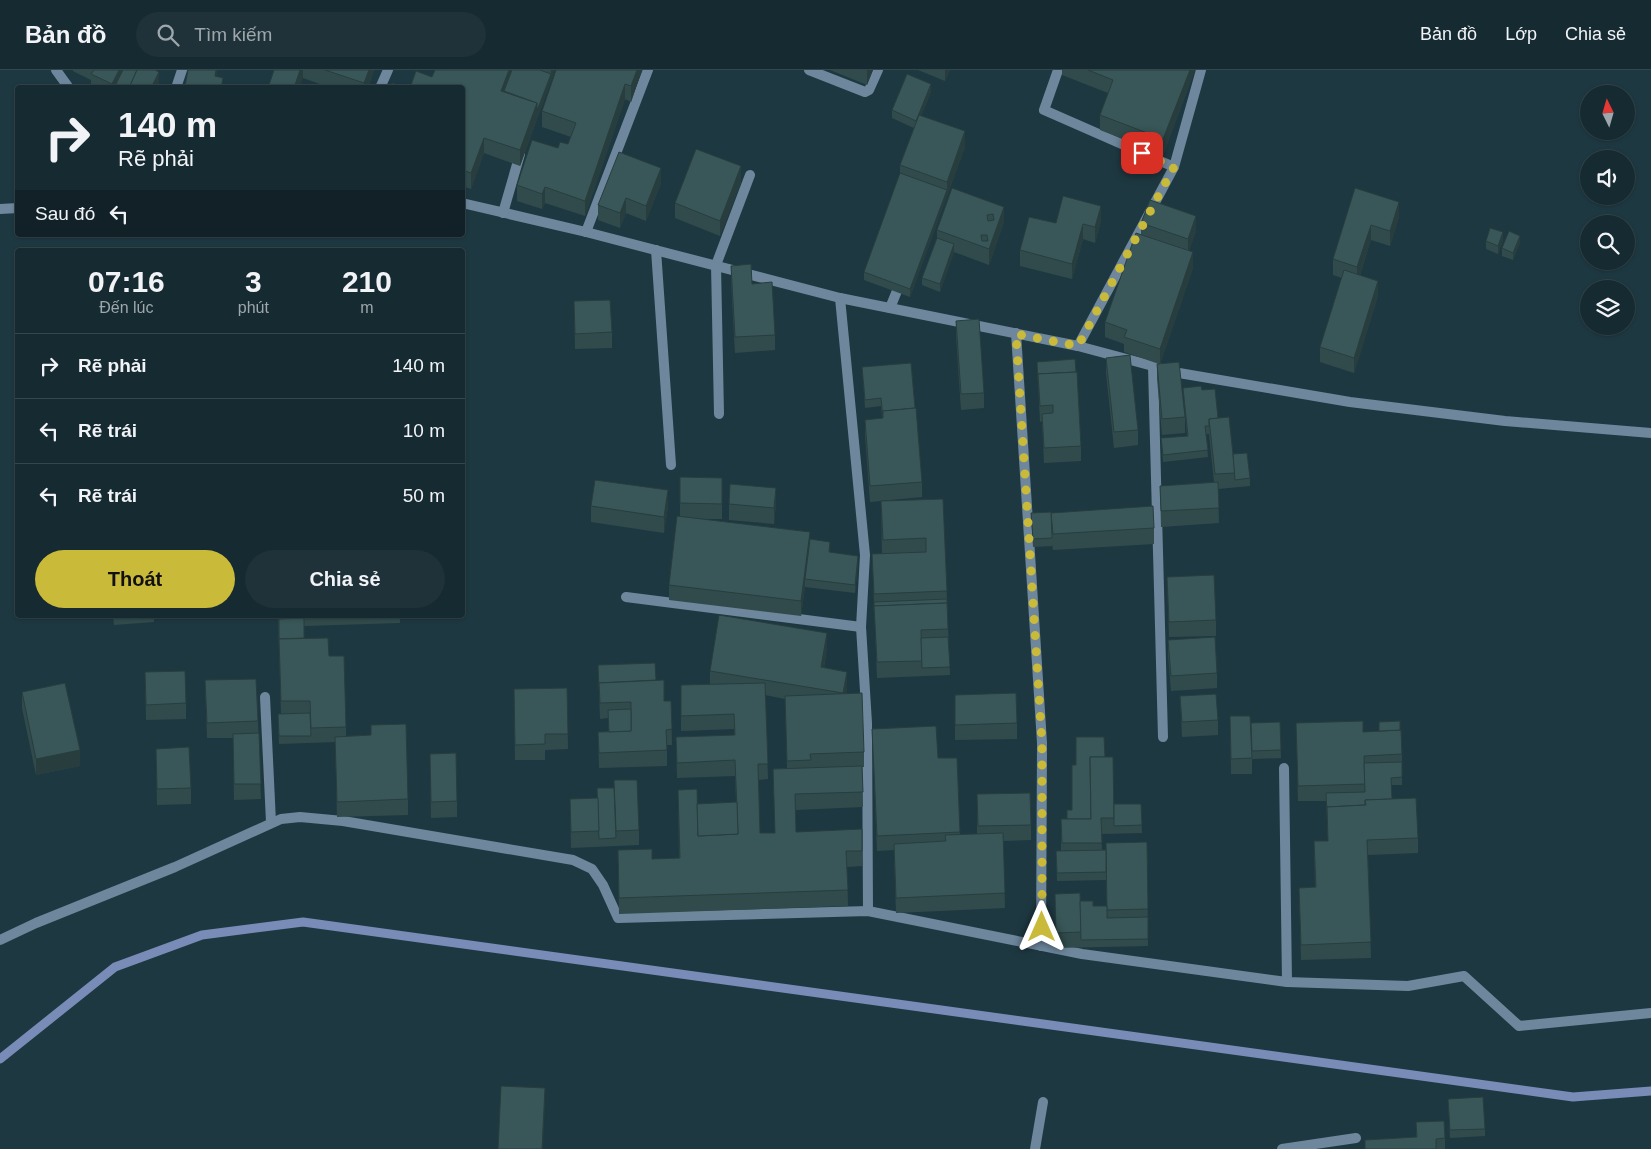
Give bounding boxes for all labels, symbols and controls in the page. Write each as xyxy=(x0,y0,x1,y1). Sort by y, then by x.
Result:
search box xyxy=(136,12,486,57)
text: Bản đồ xyxy=(25,21,106,48)
icon: search xyxy=(154,21,182,49)
text: Tìm kiếm xyxy=(194,24,272,45)
text: Bản đồ xyxy=(1420,24,1477,44)
text: Lớp xyxy=(1505,24,1537,44)
text: Chia sẻ xyxy=(1565,24,1626,44)
north arrow xyxy=(1580,85,1635,140)
map controls xyxy=(1580,85,1635,335)
icon: right xyxy=(35,105,100,170)
text: 140 m xyxy=(118,105,217,144)
pin xyxy=(1121,132,1163,174)
icon: arrive xyxy=(1128,139,1156,167)
text: Rẽ phải xyxy=(118,146,194,171)
button: sound xyxy=(1580,150,1635,205)
icon: left xyxy=(105,200,133,228)
text: Sau đó xyxy=(35,203,95,224)
button: search xyxy=(1580,215,1635,270)
text: 07:16 xyxy=(88,265,165,298)
text: 3 xyxy=(245,265,262,298)
text: 210 xyxy=(342,265,392,298)
button: layers xyxy=(1580,280,1635,335)
text: Đến lúc xyxy=(99,299,154,316)
text: phút xyxy=(238,299,269,316)
text: m xyxy=(360,299,374,316)
icon: right xyxy=(35,352,63,380)
text: Rẽ phải xyxy=(78,355,147,376)
text: 140 m xyxy=(392,355,445,376)
icon: left xyxy=(35,417,63,445)
text: Rẽ trái xyxy=(78,420,137,441)
text: 10 m xyxy=(403,420,445,441)
icon: left xyxy=(35,482,63,510)
text: Rẽ trái xyxy=(78,485,137,506)
text: 50 m xyxy=(403,485,445,506)
button: Thoát xyxy=(35,550,235,608)
button: Chia sẻ xyxy=(245,550,445,608)
position arrow xyxy=(1015,900,1067,952)

